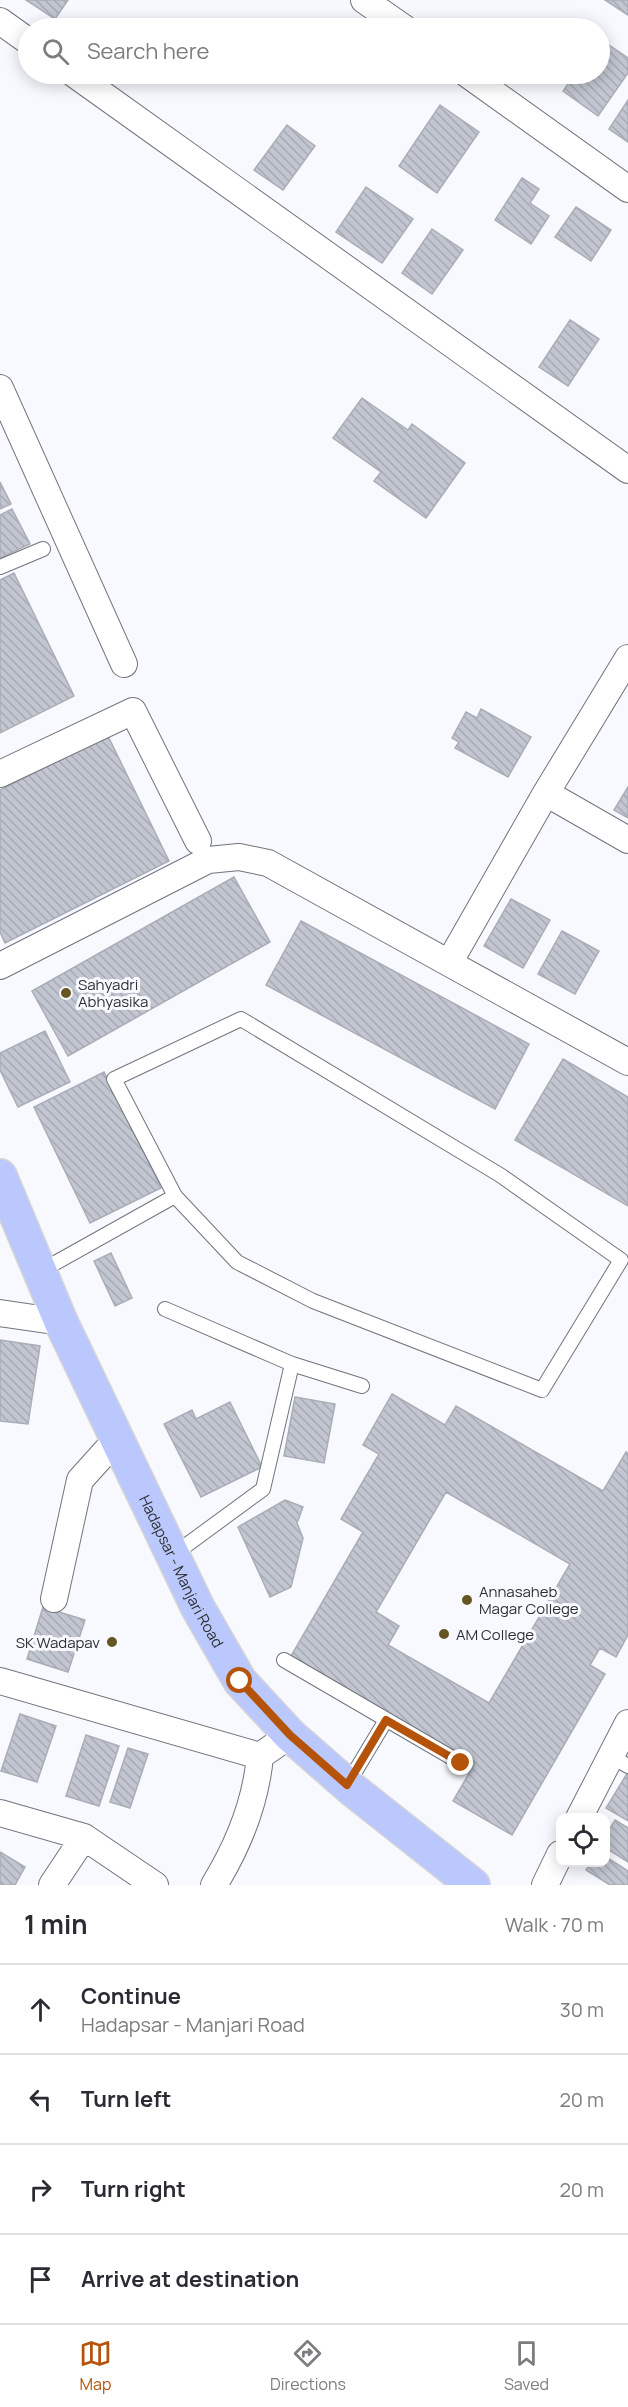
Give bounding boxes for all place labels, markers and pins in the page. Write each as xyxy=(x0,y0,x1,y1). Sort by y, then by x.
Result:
place label: Sahyadri Abhyasika xyxy=(78,974,148,1012)
marker: Sahyadri Abhyasika xyxy=(59,986,73,1000)
place label: Annasaheb Magar College xyxy=(479,1581,579,1619)
marker: Annasaheb Magar College xyxy=(460,1593,474,1607)
place label: AM College xyxy=(456,1624,534,1645)
marker: AM College xyxy=(437,1627,451,1641)
place label: SK Wadapav xyxy=(16,1632,100,1653)
marker: SK Wadapav xyxy=(105,1635,119,1649)

